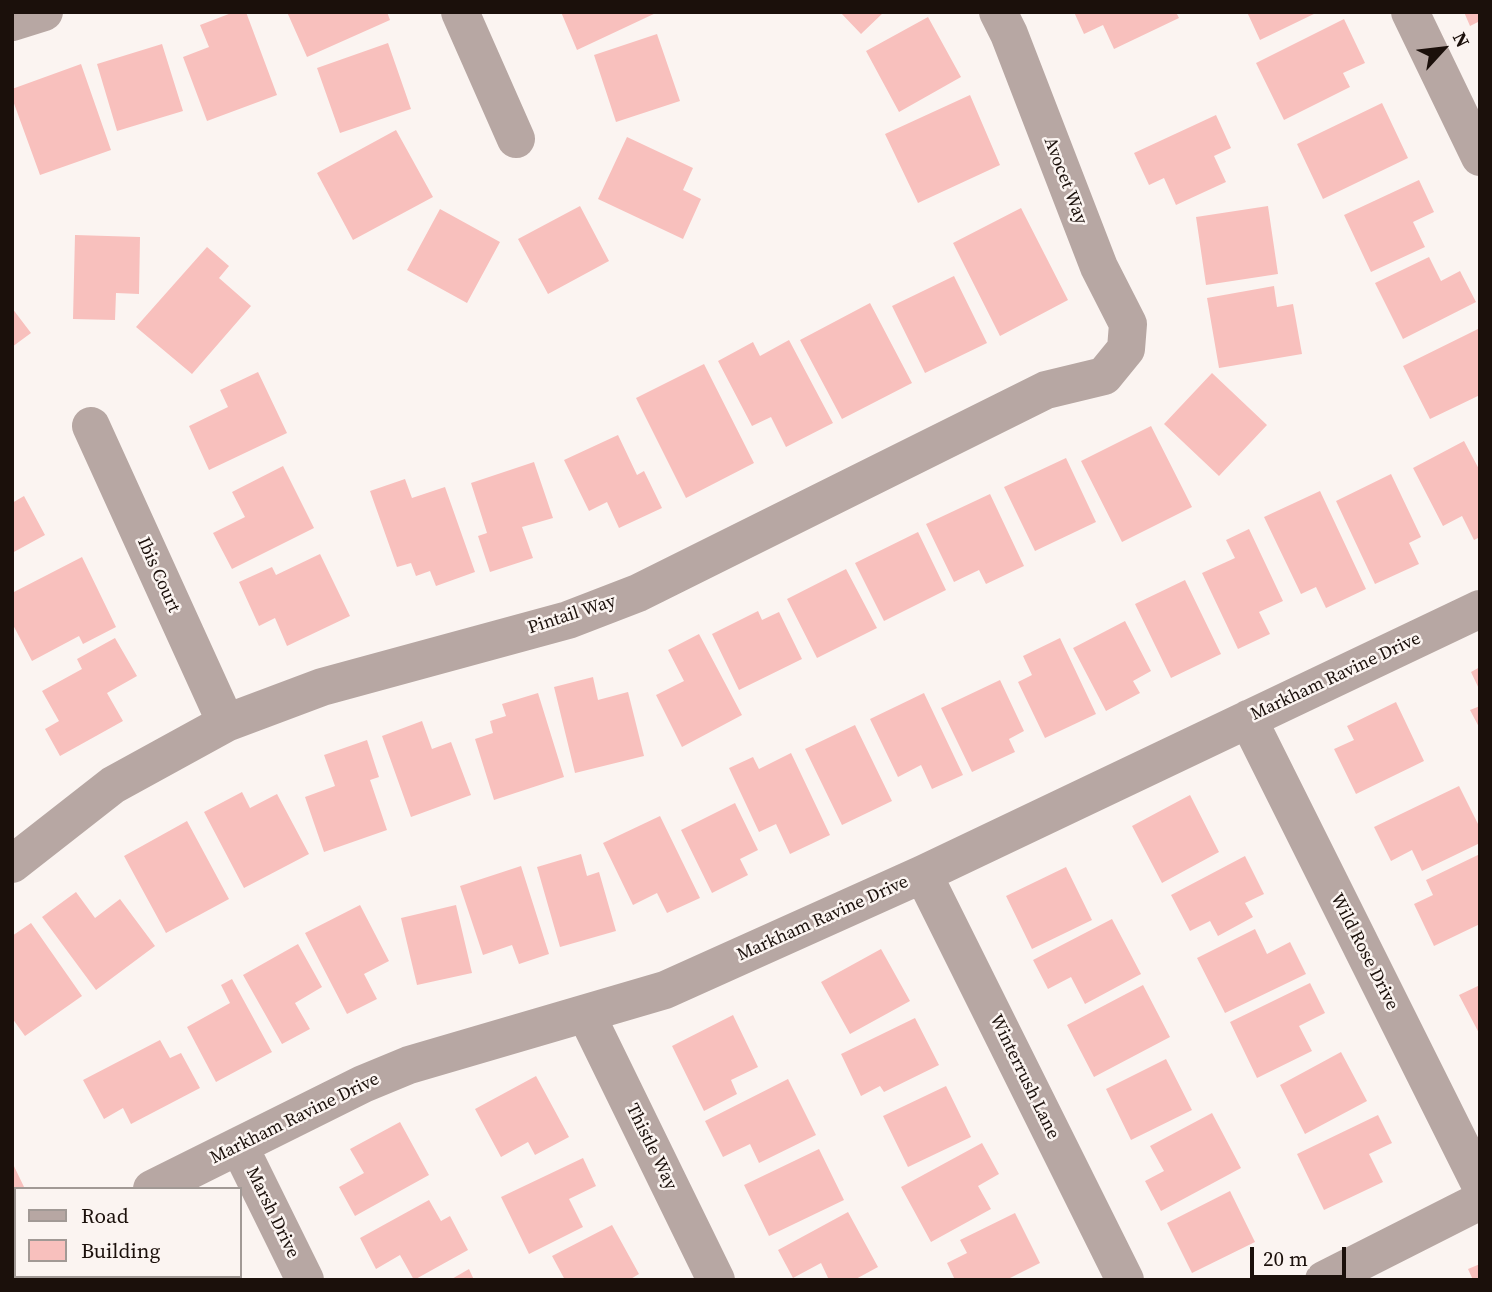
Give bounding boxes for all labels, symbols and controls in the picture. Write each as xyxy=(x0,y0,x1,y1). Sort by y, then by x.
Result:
north arrow xyxy=(1408,14,1478,84)
text: N xyxy=(1447,27,1476,52)
street label: Avocet Way xyxy=(1038,134,1092,228)
street label: Ibis Court xyxy=(132,534,184,616)
street label: Pintail Way xyxy=(525,591,619,639)
street label: Markham Ravine Drive xyxy=(1248,628,1424,726)
street label: Markham Ravine Drive xyxy=(734,871,912,967)
street label: Wild Rose Drive xyxy=(1325,890,1403,1014)
street label: Winterrush Lane xyxy=(984,1011,1064,1143)
street label: Markham Ravine Drive xyxy=(207,1069,383,1169)
street label: Thistle Way xyxy=(621,1100,681,1194)
street label: Marsh Drive xyxy=(241,1164,303,1262)
legend xyxy=(14,1187,242,1278)
text: Road xyxy=(81,1201,129,1230)
scale bar xyxy=(1254,1232,1350,1276)
text: Building xyxy=(81,1236,160,1265)
text: 20 m xyxy=(1263,1244,1308,1273)

